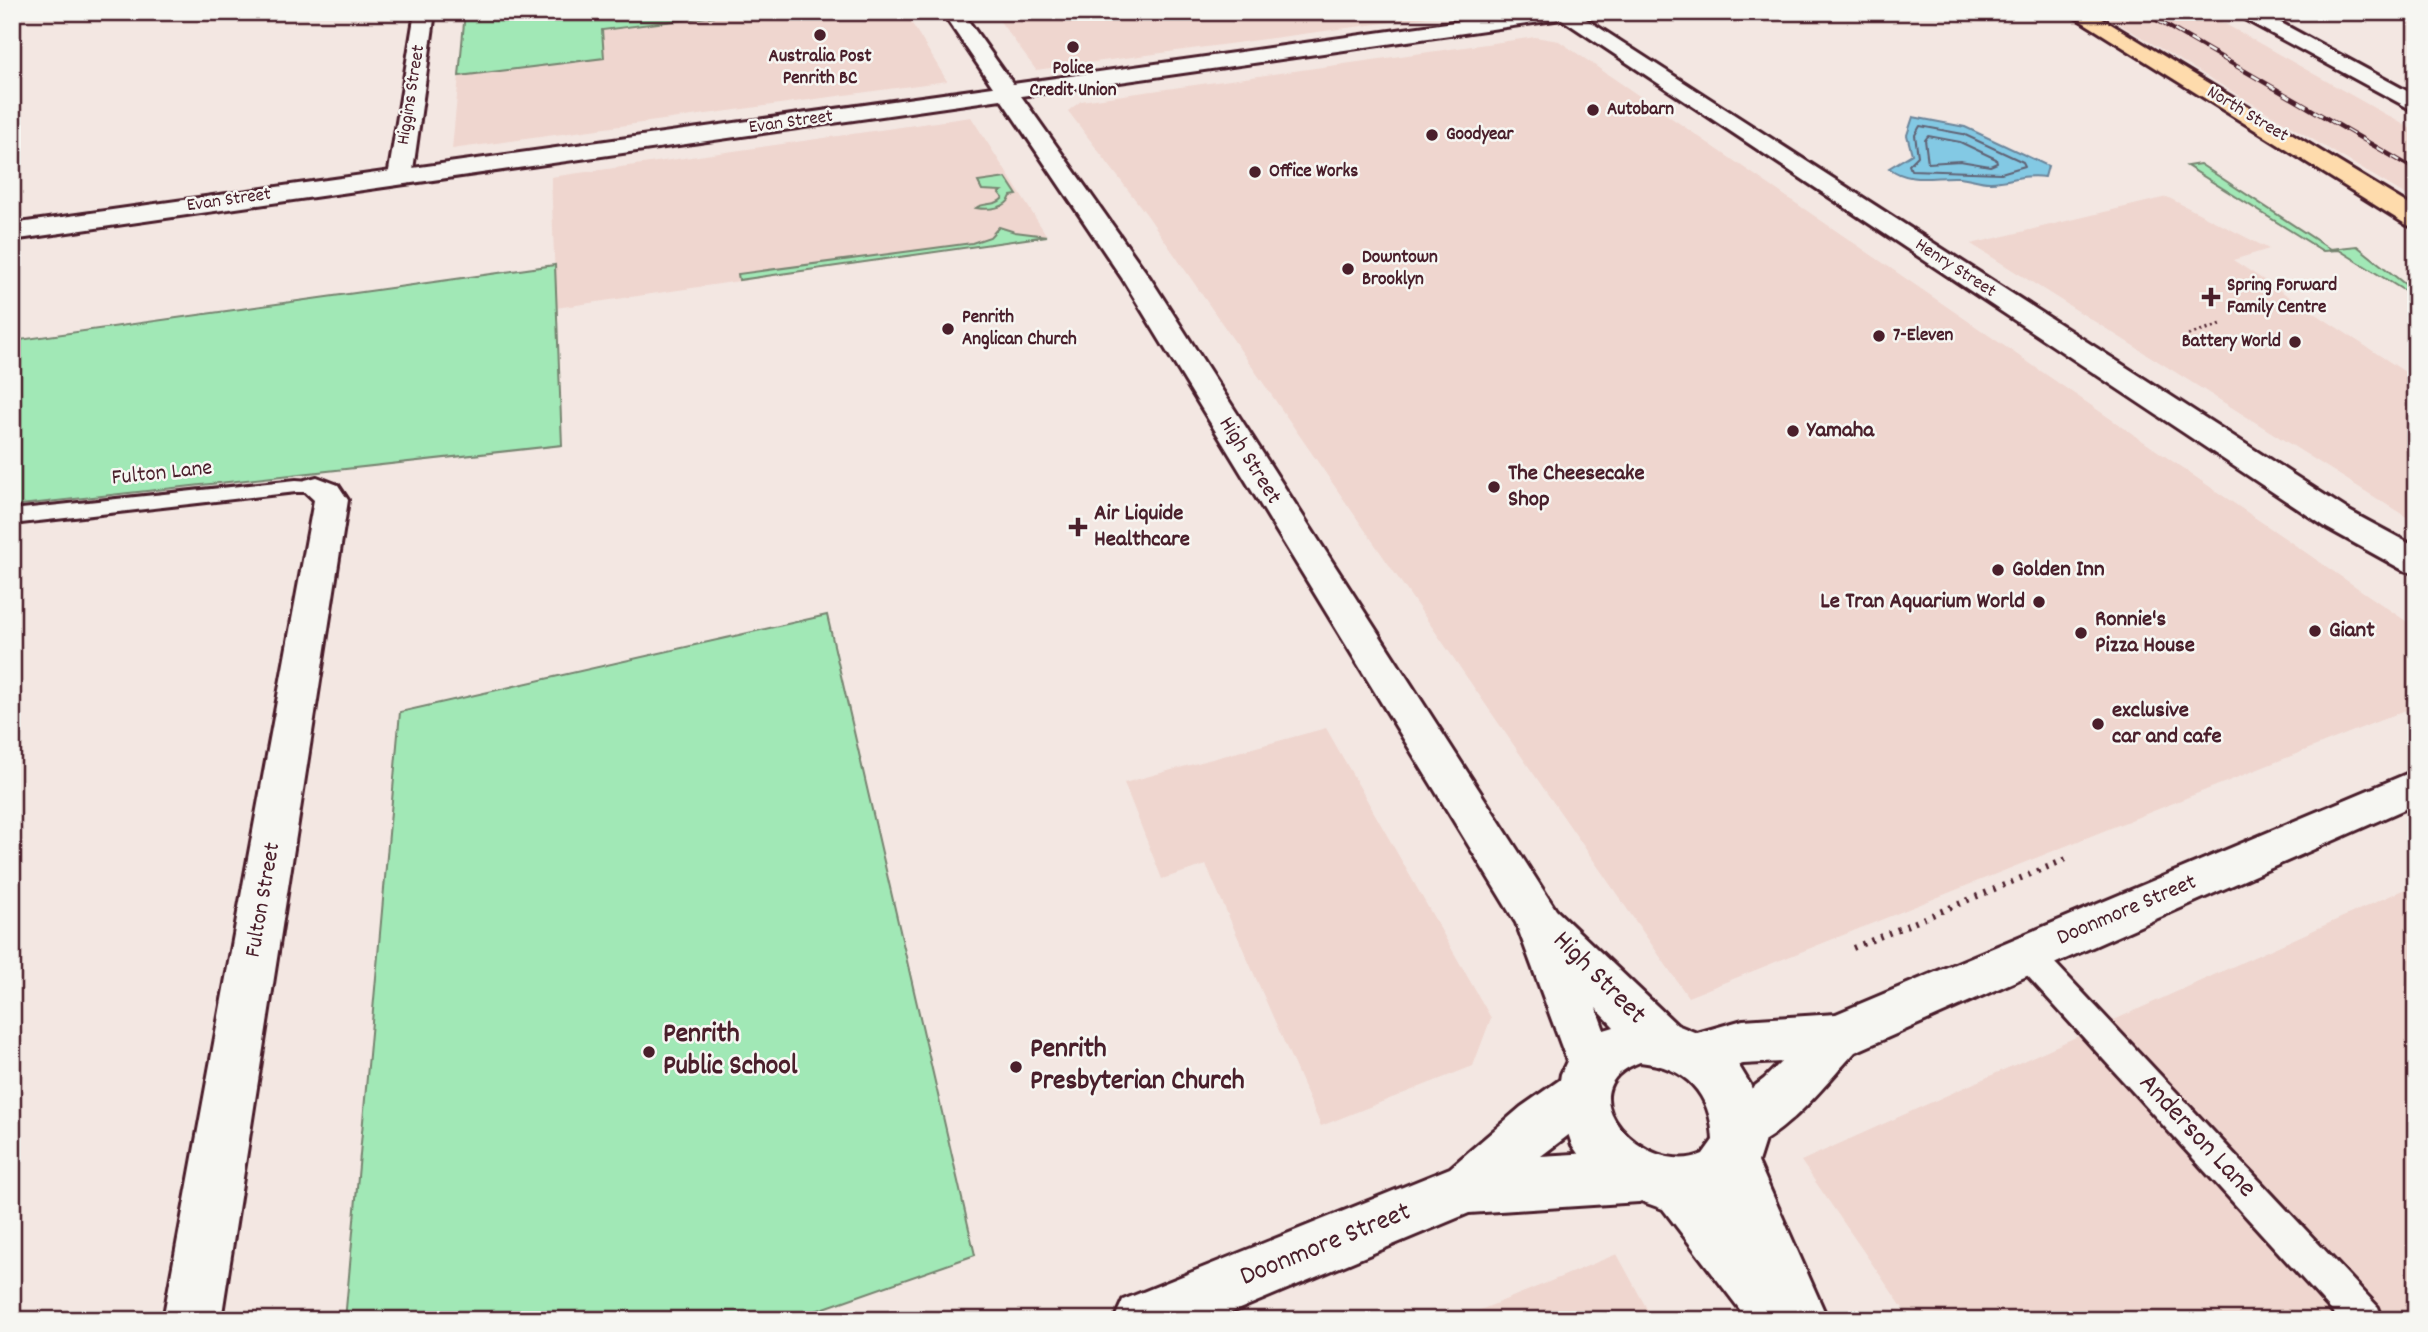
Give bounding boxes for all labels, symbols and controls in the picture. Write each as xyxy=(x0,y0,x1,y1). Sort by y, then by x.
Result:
marker: Australia Post Penrith BC xyxy=(812,27,828,43)
marker: Police Credit Union xyxy=(1065,39,1081,55)
street label: Higgins Street xyxy=(391,43,433,147)
place label: Australia Post Penrith BC xyxy=(769,44,871,93)
place label: Police Credit Union xyxy=(1029,56,1117,105)
street label: North Street xyxy=(2201,80,2293,150)
place label: Autobarn xyxy=(1607,97,1674,124)
marker: Autobarn xyxy=(1585,102,1601,118)
street label: Evan Street xyxy=(747,104,835,142)
place label: Goodyear xyxy=(1446,122,1514,149)
marker: Goodyear xyxy=(1424,127,1440,143)
place label: Office Works xyxy=(1269,159,1358,186)
marker: Office Works xyxy=(1247,164,1263,180)
street label: Evan Street xyxy=(185,182,273,220)
street label: Henry Street xyxy=(1909,233,2001,305)
place label: Downtown Brooklyn xyxy=(1362,245,1438,294)
marker: Downtown Brooklyn xyxy=(1340,261,1356,277)
place label: Spring Forward Family Centre xyxy=(2227,273,2337,322)
marker: Spring Forward Family Centre xyxy=(2201,287,2221,307)
place label: Penrith Anglican Church xyxy=(962,305,1077,354)
marker: Penrith Anglican Church xyxy=(940,321,956,337)
place label: 7-Eleven xyxy=(1893,323,1954,350)
marker: 7-Eleven xyxy=(1871,328,1887,344)
place label: Battery World xyxy=(2182,329,2281,356)
marker: Battery World xyxy=(2287,334,2303,350)
street label: High Street xyxy=(1209,411,1289,511)
place label: Yamaha xyxy=(1806,415,1875,448)
marker: Yamaha xyxy=(1785,423,1801,439)
street label: Fulton Lane xyxy=(110,452,214,496)
place label: The Cheesecake Shop xyxy=(1508,458,1645,517)
marker: The Cheesecake Shop xyxy=(1486,479,1502,495)
place label: Air Liquide Healthcare xyxy=(1094,498,1190,557)
marker: Air Liquide Healthcare xyxy=(1068,517,1088,537)
place label: Golden Inn xyxy=(2012,554,2105,587)
marker: Golden Inn xyxy=(1990,562,2006,578)
place label: Le Tran Aquarium World xyxy=(1820,586,2025,619)
marker: Le Tran Aquarium World xyxy=(2031,594,2047,610)
place label: Ronnie's Pizza House xyxy=(2095,604,2195,663)
place label: Giant xyxy=(2329,615,2375,648)
marker: Giant xyxy=(2307,623,2323,639)
marker: Ronnie's Pizza House xyxy=(2073,625,2089,641)
place label: exclusive car and cafe xyxy=(2112,695,2222,754)
marker: exclusive car and cafe xyxy=(2090,716,2106,732)
street label: Fulton Street xyxy=(238,840,290,960)
street label: Doonmore Street xyxy=(2052,867,2202,955)
street label: High Street xyxy=(1542,923,1654,1035)
place label: Penrith Public School xyxy=(663,1016,798,1088)
place label: Penrith Presbyterian Church xyxy=(1030,1031,1245,1103)
marker: Penrith Public School xyxy=(641,1044,657,1060)
marker: Penrith Presbyterian Church xyxy=(1008,1059,1024,1075)
street label: Anderson Lane xyxy=(2128,1066,2264,1208)
street label: Doonmore Street xyxy=(1235,1194,1417,1298)

